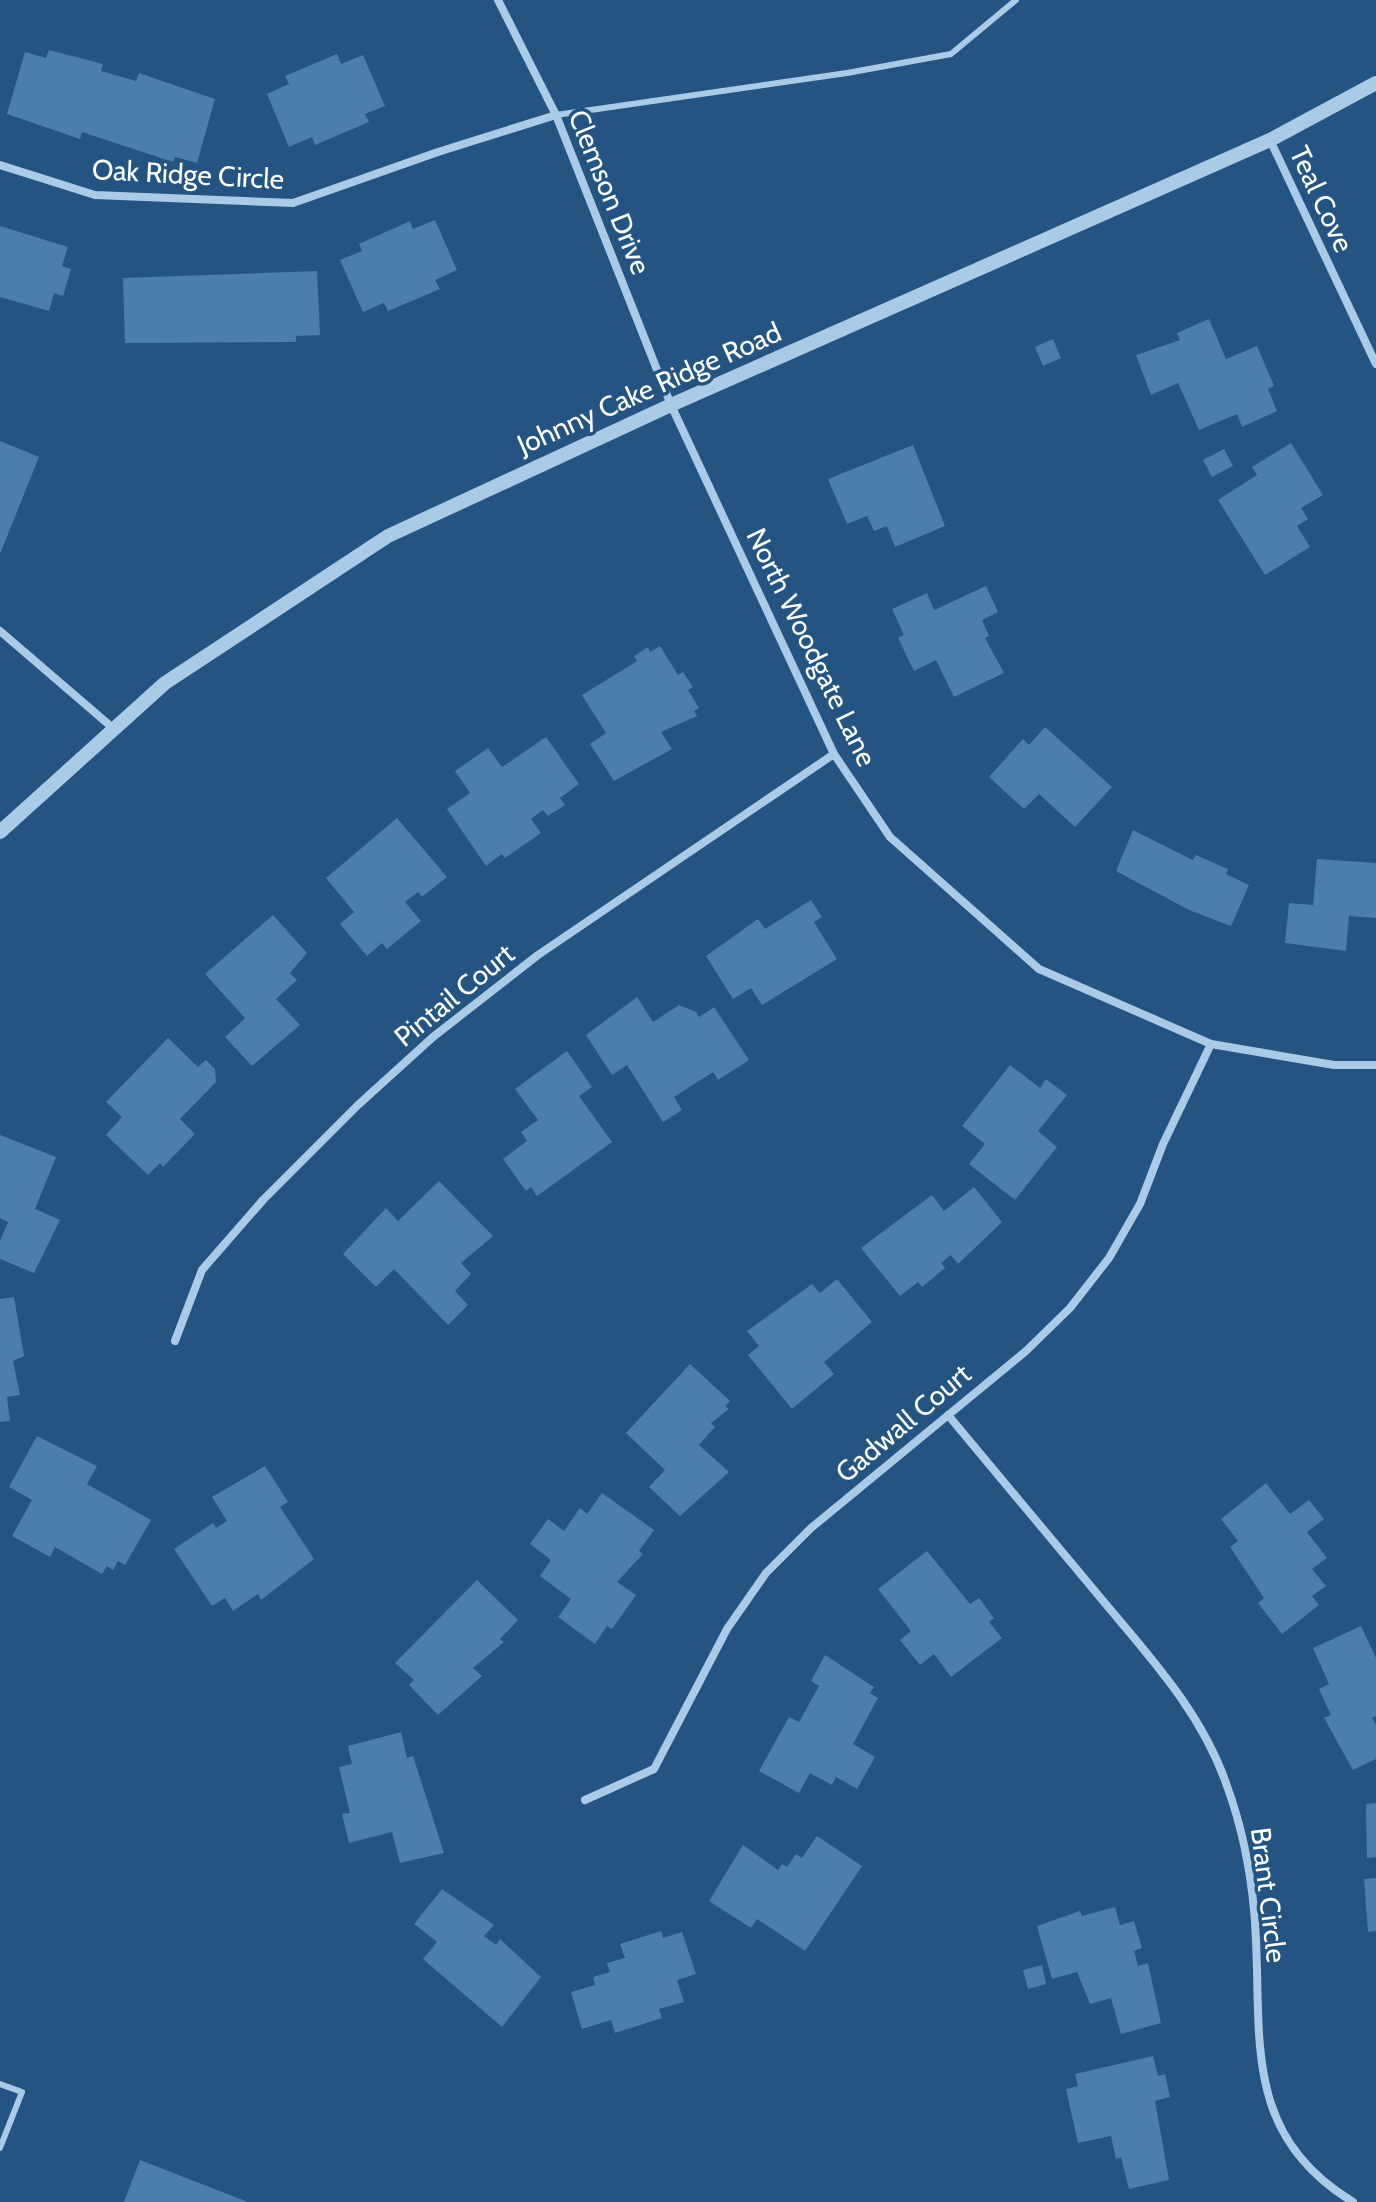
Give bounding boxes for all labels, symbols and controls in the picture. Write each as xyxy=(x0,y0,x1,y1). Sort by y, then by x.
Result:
street label: Clemson Drive xyxy=(562,105,658,279)
street label: Teal Cove xyxy=(1283,140,1361,258)
street label: Oak Ridge Circle xyxy=(91,152,285,196)
street label: Johnny Cake Ridge Road xyxy=(511,314,786,462)
street label: North Woodgate Lane xyxy=(740,522,884,772)
street label: Pintail Court xyxy=(387,936,521,1054)
street label: Gadwall Court xyxy=(828,1357,978,1489)
street label: Brant Circle xyxy=(1244,1826,1294,1964)

